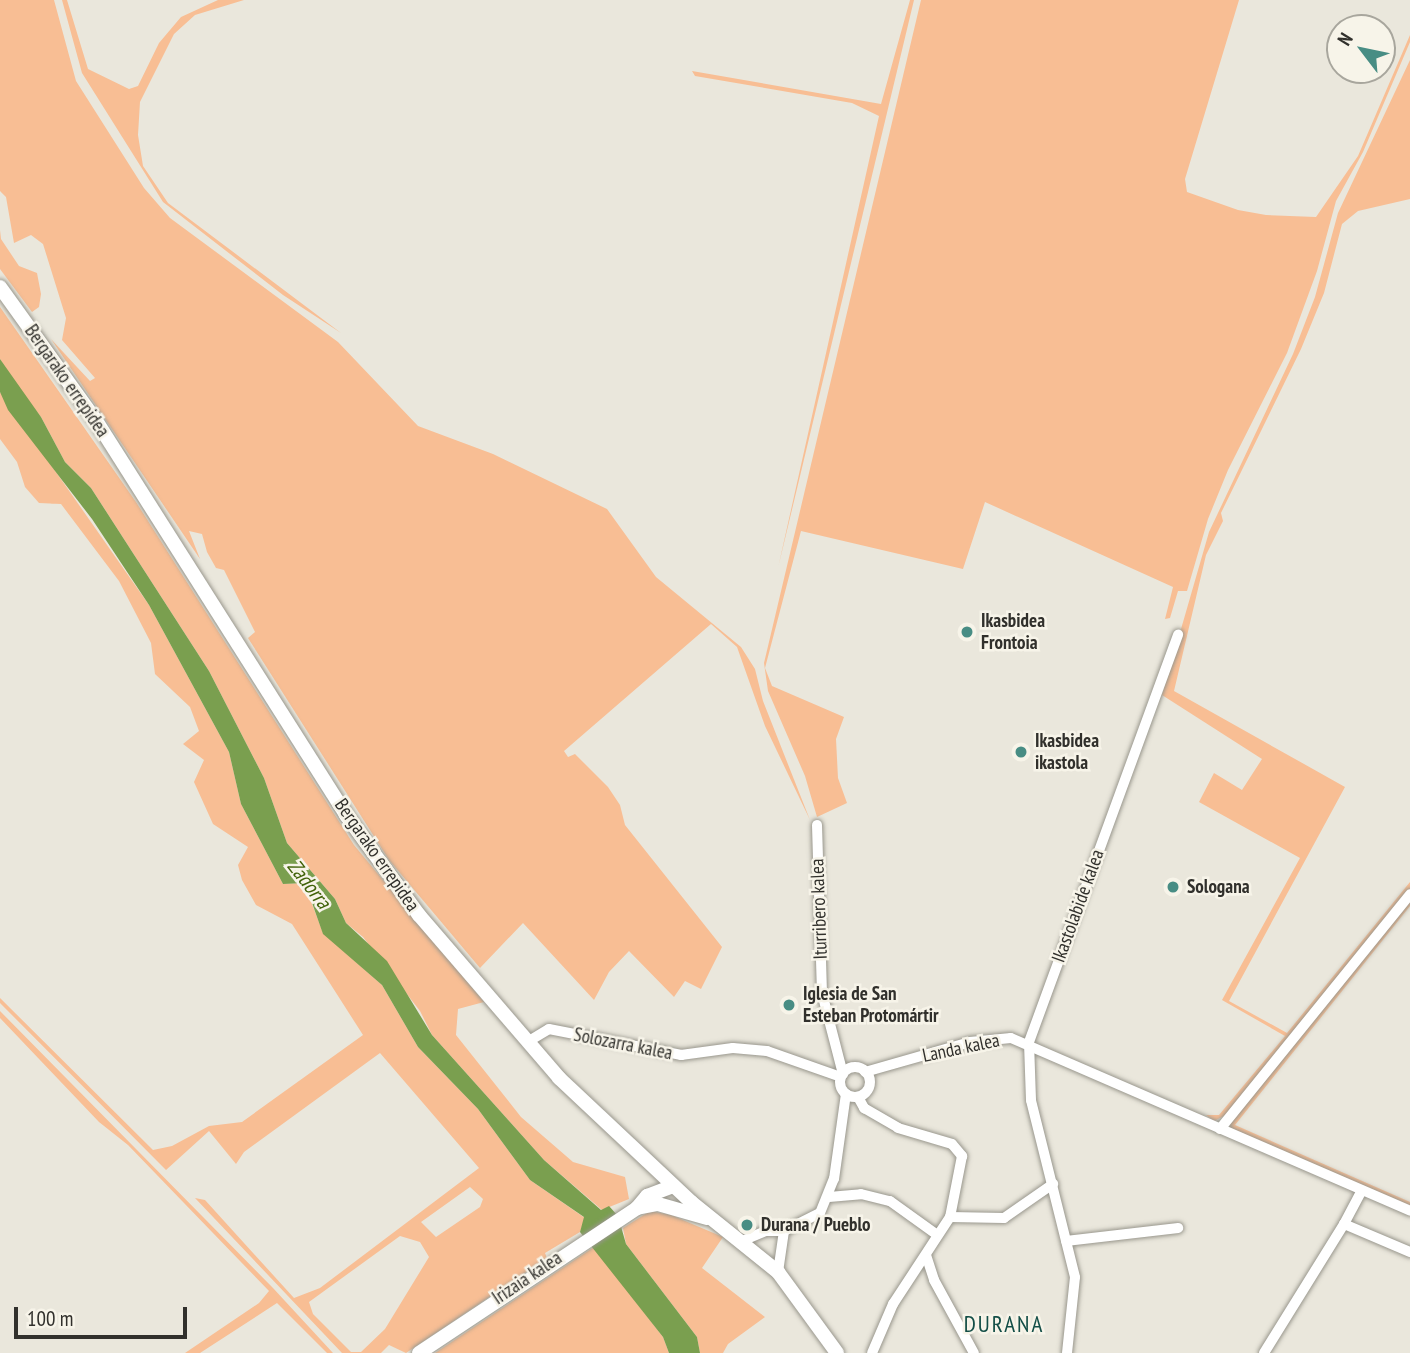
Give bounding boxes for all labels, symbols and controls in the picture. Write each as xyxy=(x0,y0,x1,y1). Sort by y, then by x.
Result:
north arrow xyxy=(1326,14,1396,84)
text: N xyxy=(1332,28,1358,50)
street label: Bergarako errepidea xyxy=(20,320,114,442)
place label: Ikasbidea Frontoia xyxy=(981,610,1045,654)
marker: Ikasbidea Frontoia xyxy=(959,624,975,640)
place label: Ikasbidea ikastola xyxy=(1035,730,1099,774)
marker: Ikasbidea ikastola xyxy=(1013,744,1029,760)
street label: Bergarako errepidea xyxy=(330,794,424,916)
street label: Ikastolabide kalea xyxy=(1047,846,1109,966)
water label: Zadorra xyxy=(282,854,336,914)
street label: Iturribero kalea xyxy=(806,858,832,960)
place label: Sologana xyxy=(1187,876,1250,898)
marker: Sologana xyxy=(1165,879,1181,895)
place label: Iglesia de San Esteban Protomártir xyxy=(803,983,939,1027)
marker: Iglesia de San Esteban Protomártir xyxy=(781,997,797,1013)
street label: Solozarra kalea xyxy=(572,1023,674,1065)
street label: Landa kalea xyxy=(920,1029,1002,1067)
place label: Durana / Pueblo xyxy=(761,1214,871,1236)
marker: Durana / Pueblo xyxy=(739,1217,755,1233)
street label: Irizaia kalea xyxy=(488,1247,566,1309)
scale bar xyxy=(18,1294,191,1338)
text: 100 m xyxy=(27,1305,73,1332)
district label: DURANA xyxy=(964,1310,1044,1338)

